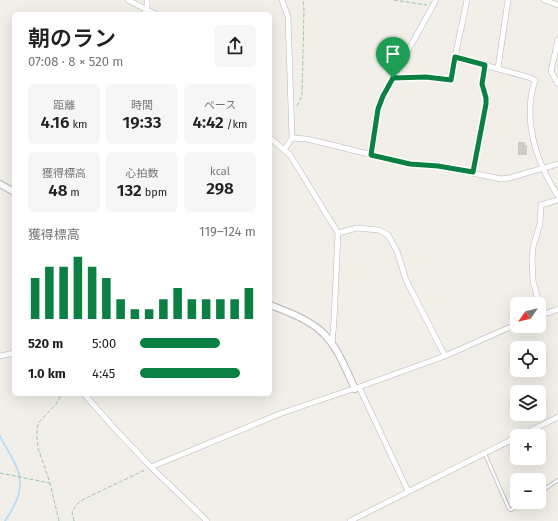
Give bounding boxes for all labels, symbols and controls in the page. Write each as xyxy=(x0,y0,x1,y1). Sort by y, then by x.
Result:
text: 朝のラン xyxy=(28,25,116,52)
button: share xyxy=(214,25,256,67)
pin xyxy=(376,37,410,78)
icon: arrive xyxy=(382,43,404,65)
text: 07:08 · 8 × 520 m xyxy=(28,54,124,69)
text: 距離 xyxy=(53,99,75,112)
text: 時間 xyxy=(131,99,153,112)
text: ペース xyxy=(204,99,236,112)
text: 4.16 xyxy=(40,112,70,133)
text: 19:33 xyxy=(123,112,161,133)
text: 4:42 xyxy=(192,112,224,133)
text: km xyxy=(70,118,88,131)
text: /km xyxy=(224,118,248,131)
text: kcal xyxy=(210,165,230,178)
text: 獲得標高 xyxy=(42,167,86,180)
text: 心拍数 xyxy=(126,167,159,180)
text: 298 xyxy=(206,178,234,199)
text: 48 xyxy=(48,180,67,201)
text: 132 xyxy=(117,180,142,201)
text: m xyxy=(67,186,80,199)
text: bpm xyxy=(142,186,167,199)
text: 119–124 m xyxy=(199,224,256,239)
text: 獲得標高 xyxy=(28,227,80,242)
north arrow xyxy=(510,297,546,333)
map controls xyxy=(510,297,546,509)
text: 520 m xyxy=(28,336,63,351)
text: 5:00 xyxy=(92,336,116,351)
button: locate xyxy=(510,341,546,377)
text: 1.0 km xyxy=(28,366,66,381)
text: 4:45 xyxy=(92,366,115,381)
button: layers xyxy=(510,385,546,421)
button: + xyxy=(510,429,546,465)
button: − xyxy=(510,473,546,509)

